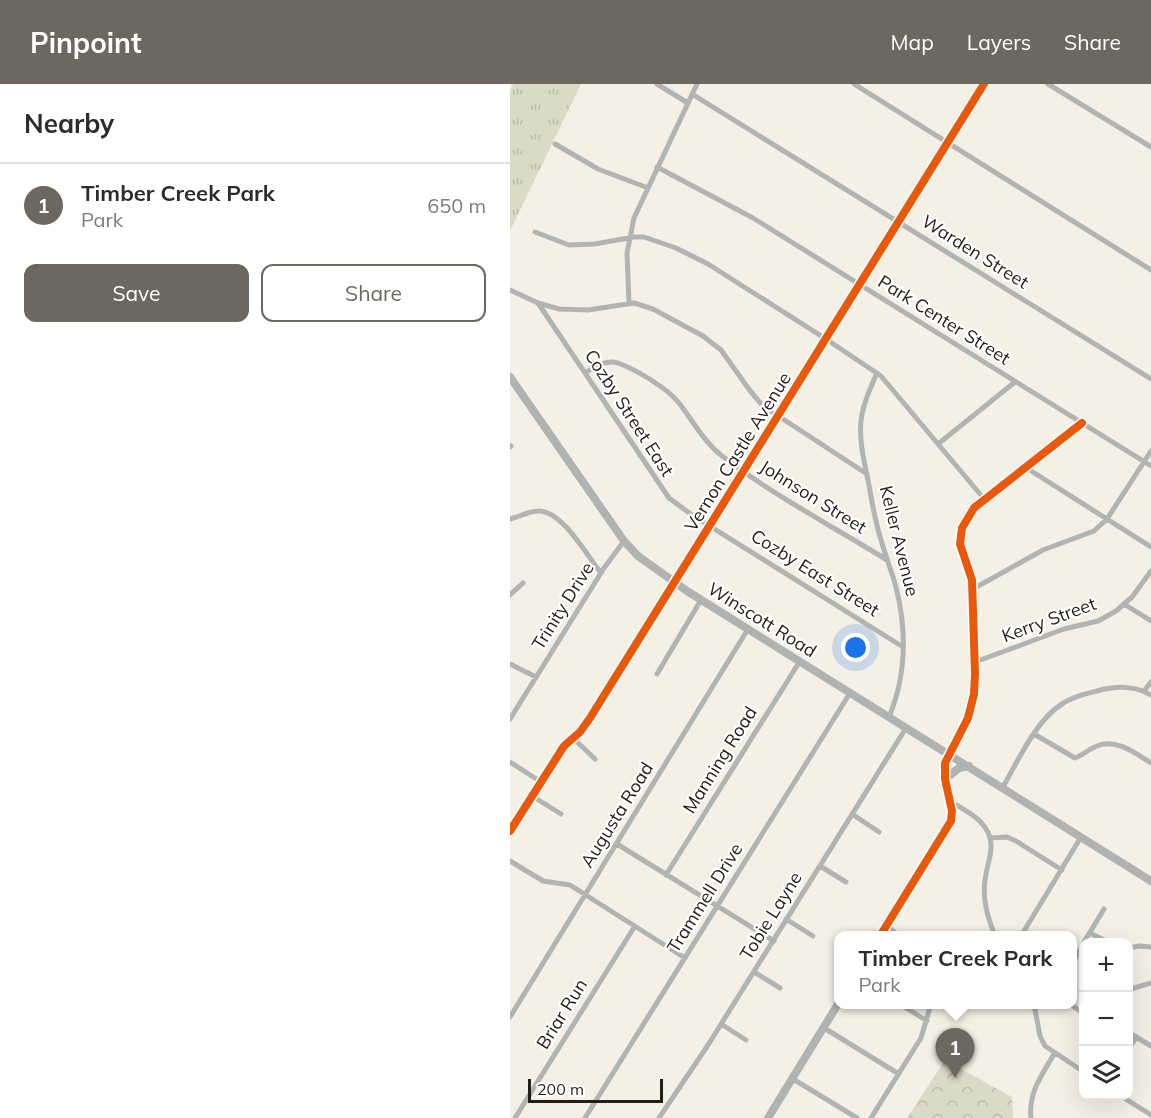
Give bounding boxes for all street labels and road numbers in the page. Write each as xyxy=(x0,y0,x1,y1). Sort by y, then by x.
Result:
street label: Warden Street xyxy=(918,210,1033,294)
street label: Park Center Street xyxy=(874,270,1015,370)
street label: Cozby Street East xyxy=(580,345,679,481)
street label: Vernon Castle Avenue xyxy=(679,368,796,536)
street label: Johnson Street xyxy=(756,455,871,539)
street label: Keller Avenue xyxy=(875,483,924,599)
street label: Cozby East Street xyxy=(747,524,884,621)
street label: Trinity Drive xyxy=(527,558,599,654)
street label: Winscott Road xyxy=(704,577,821,662)
street label: Kerry Street xyxy=(999,592,1099,647)
street label: Manning Road xyxy=(678,702,762,818)
street label: Augusta Road xyxy=(575,758,658,872)
street label: Trammell Drive xyxy=(662,839,747,957)
street label: Tobie Layne xyxy=(734,867,807,964)
street label: Briar Run xyxy=(531,974,592,1053)

